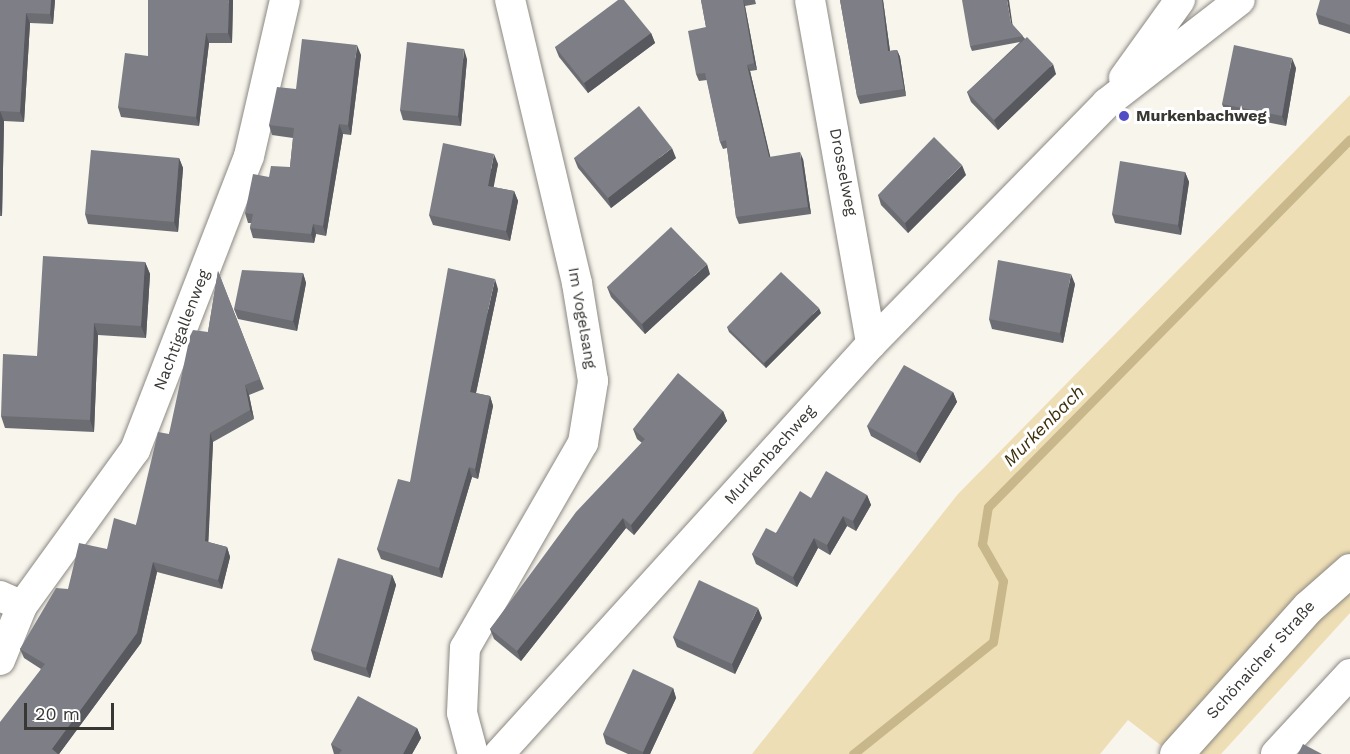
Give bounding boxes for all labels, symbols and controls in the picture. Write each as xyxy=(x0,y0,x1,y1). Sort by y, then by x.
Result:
place label: Murkenbachweg xyxy=(1136,106,1267,126)
marker: Murkenbachweg xyxy=(1117,109,1131,123)
street label: Drosselweg xyxy=(825,127,861,217)
street label: Im Vogelsang xyxy=(564,266,600,370)
street label: Nachtigallenweg xyxy=(150,267,214,393)
water label: Murkenbach xyxy=(999,381,1089,471)
street label: Murkenbachweg xyxy=(721,402,819,508)
street label: Schönaicher Straße xyxy=(1203,597,1319,723)
scale bar xyxy=(27,691,117,729)
text: 20 m xyxy=(35,703,80,724)

